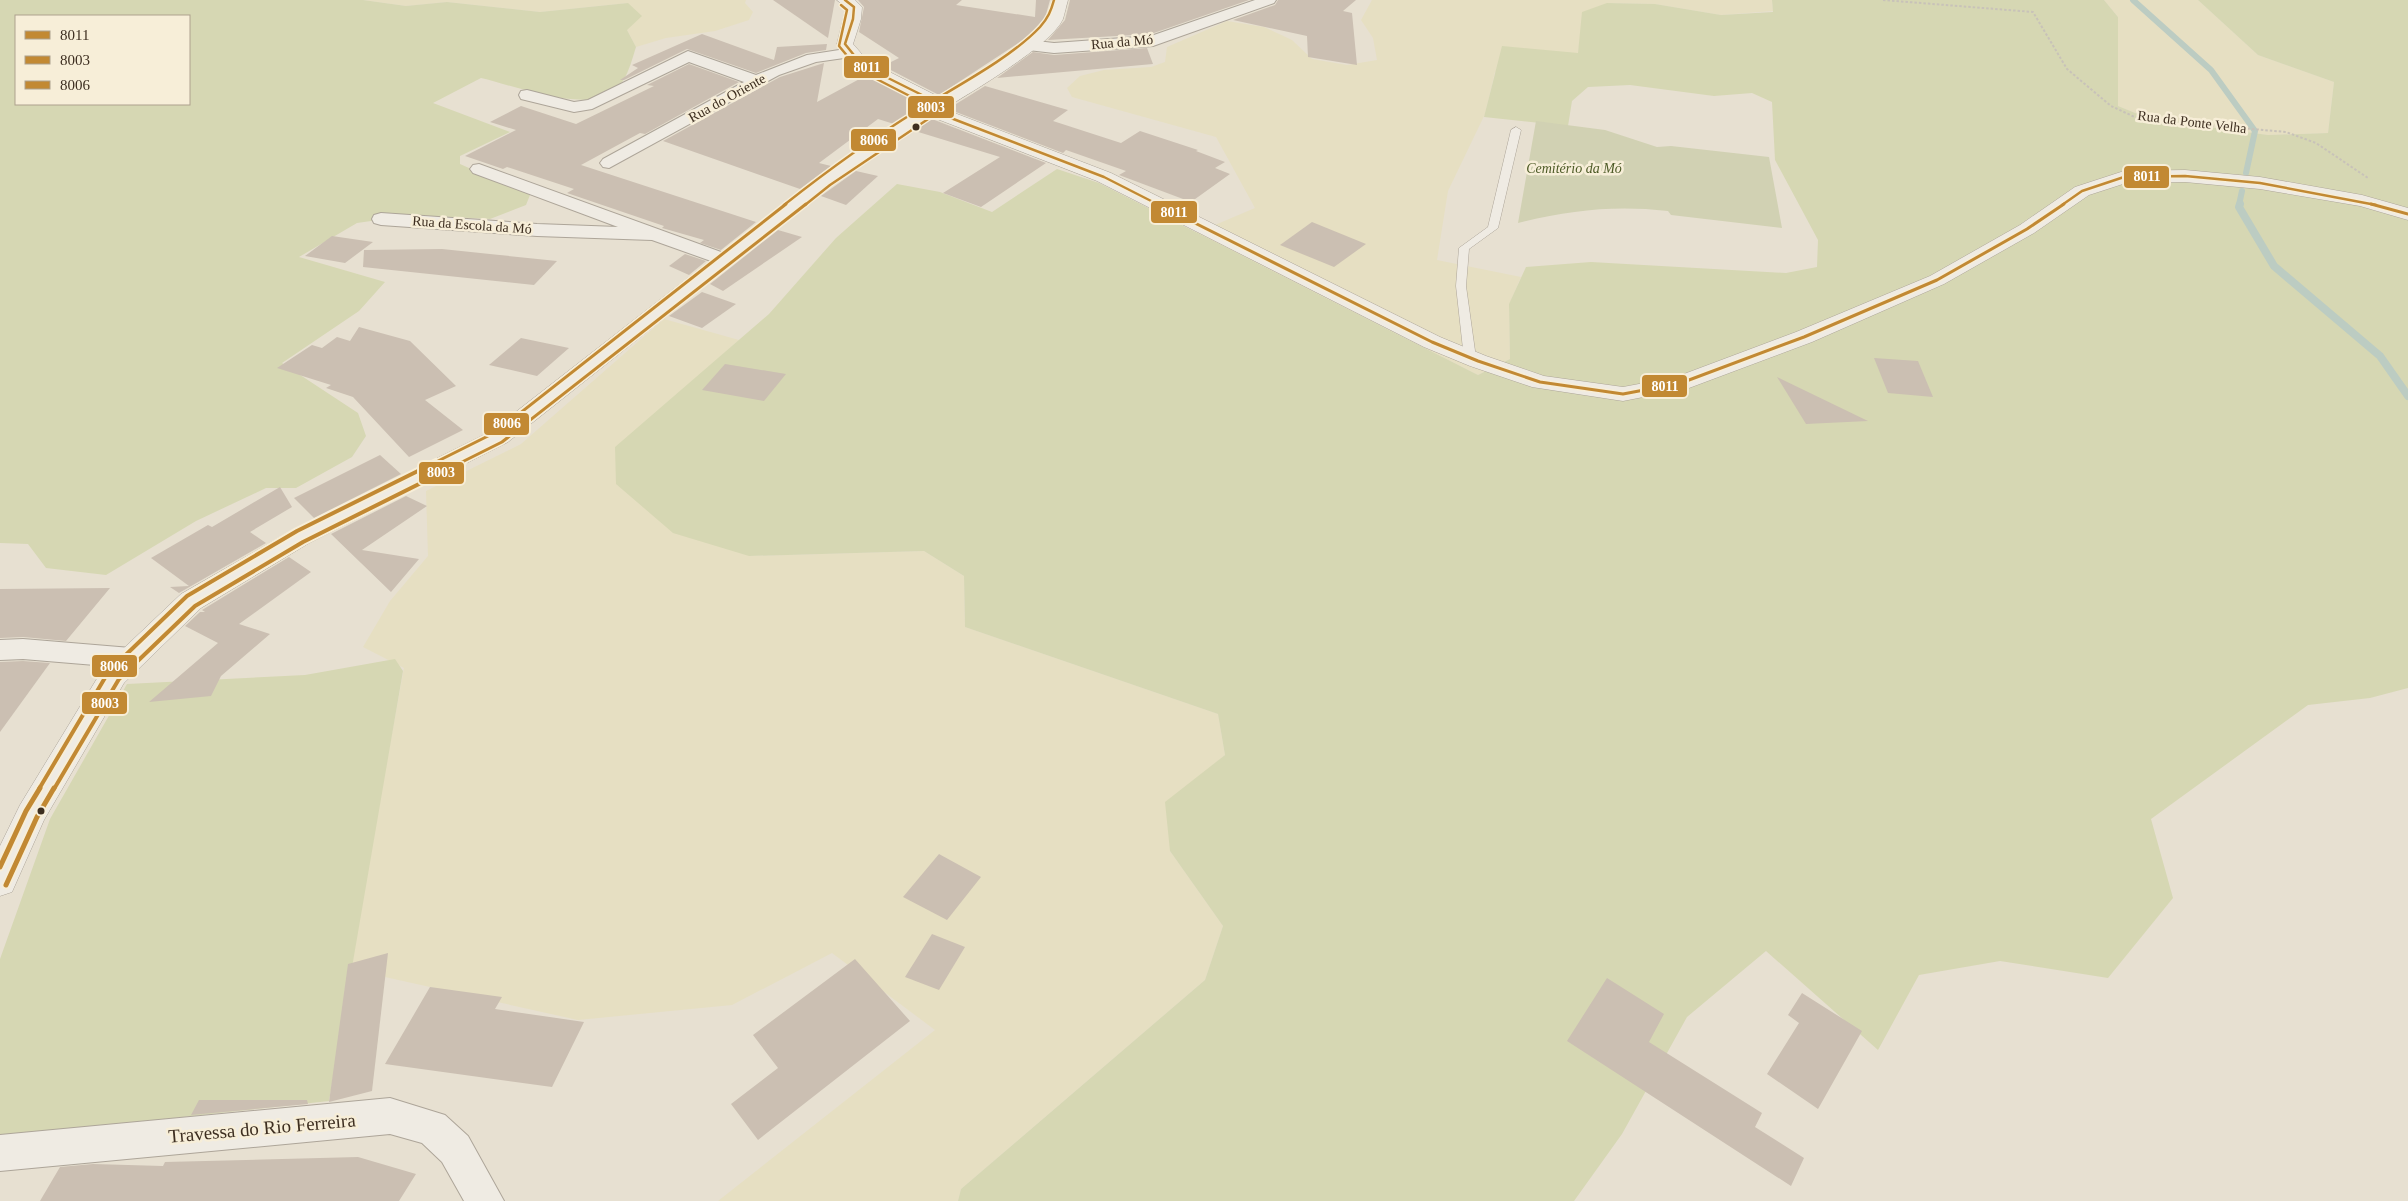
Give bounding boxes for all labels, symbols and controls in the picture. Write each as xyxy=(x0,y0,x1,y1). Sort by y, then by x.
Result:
legend xyxy=(15,15,190,105)
text: 8011 xyxy=(60,27,89,43)
street label: Rua da Mó xyxy=(1090,32,1154,52)
text: 8003 xyxy=(60,52,90,68)
line badge: 8011 xyxy=(843,55,890,79)
text: 8011 xyxy=(853,60,881,75)
street label: Rua do Oriente xyxy=(686,71,768,125)
text: 8006 xyxy=(60,77,91,93)
line badge: 8003 xyxy=(907,95,955,119)
text: 8003 xyxy=(917,100,945,115)
street label: Rua da Ponte Velha xyxy=(2137,108,2248,136)
unlabelled marker xyxy=(911,122,921,132)
line badge: 8006 xyxy=(850,128,897,152)
text: 8006 xyxy=(860,133,888,148)
park label: Cemitério da Mó xyxy=(1526,161,1622,176)
line badge: 8011 xyxy=(2123,165,2170,189)
text: 8011 xyxy=(2133,169,2161,184)
line badge: 8011 xyxy=(1150,200,1198,224)
text: 8011 xyxy=(1160,205,1188,220)
street label: Rua da Escola da Mó xyxy=(412,213,532,237)
line badge: 8011 xyxy=(1641,374,1688,398)
text: 8011 xyxy=(1651,379,1679,394)
line badge: 8006 xyxy=(483,412,530,436)
text: 8006 xyxy=(493,416,521,431)
line badge: 8003 xyxy=(418,461,465,485)
text: 8003 xyxy=(427,465,455,480)
line badge: 8006 xyxy=(91,654,138,678)
text: 8006 xyxy=(100,659,128,674)
line badge: 8003 xyxy=(81,691,128,715)
text: 8003 xyxy=(91,696,119,711)
unlabelled marker xyxy=(36,806,46,816)
street label: Travessa do Rio Ferreira xyxy=(168,1109,357,1147)

